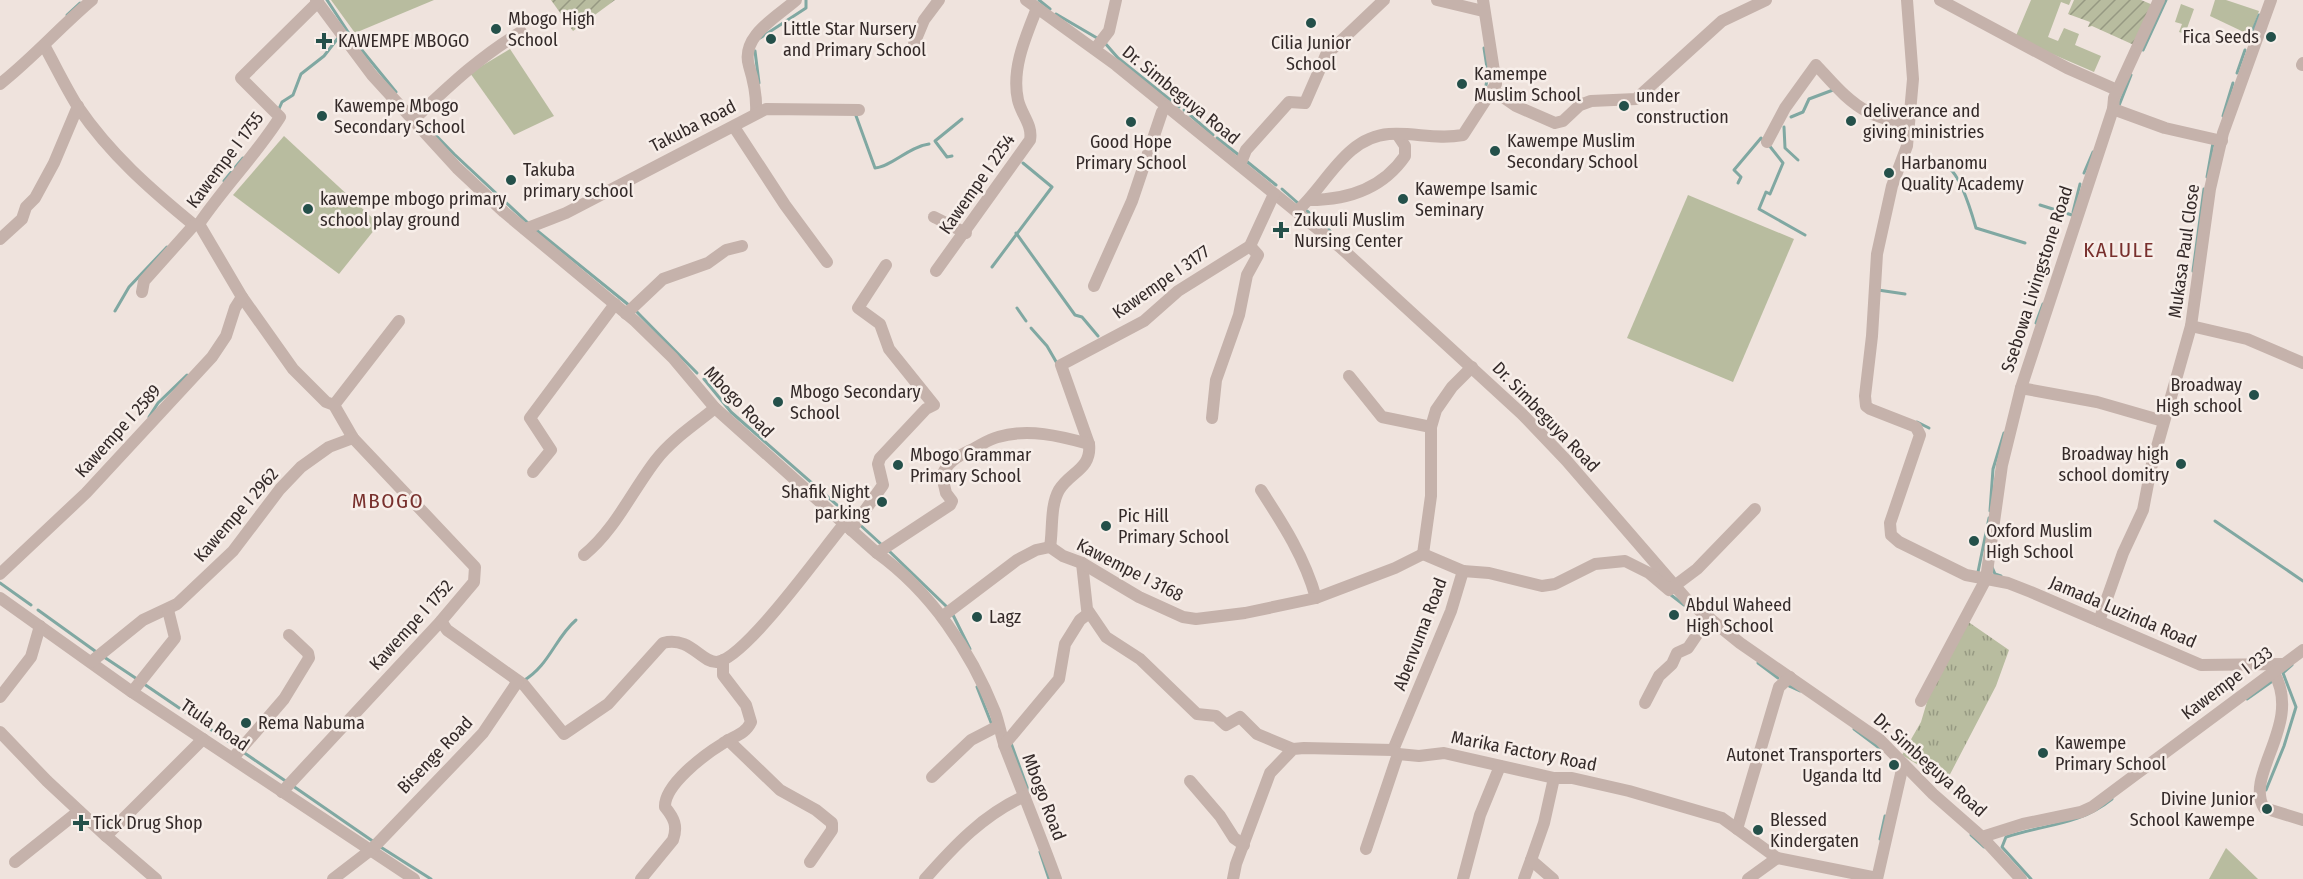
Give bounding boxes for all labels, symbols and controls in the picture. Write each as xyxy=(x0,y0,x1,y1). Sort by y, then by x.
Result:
place label: Mbogo High School xyxy=(508,8,595,51)
marker: Cilia Junior School xyxy=(1304,16,1318,30)
place label: Little Star Nursery and Primary School xyxy=(783,18,926,61)
marker: Mbogo High School xyxy=(489,22,503,36)
place label: Fica Seeds xyxy=(2183,26,2259,48)
place label: KAWEMPE MBOGO xyxy=(338,30,469,52)
marker: Fica Seeds xyxy=(2264,30,2278,44)
marker: KAWEMPE MBOGO xyxy=(315,32,333,50)
marker: Little Star Nursery and Primary School xyxy=(764,32,778,46)
place label: Cilia Junior School xyxy=(1271,32,1352,75)
street label: Dr. Simbeguya Road xyxy=(1118,41,1244,149)
place label: Kamempe Muslim School xyxy=(1474,63,1581,106)
marker: Kamempe Muslim School xyxy=(1455,77,1469,91)
place label: under construction xyxy=(1636,85,1729,128)
place label: Kawempe Mbogo Secondary School xyxy=(334,95,465,138)
street label: Takuba Road xyxy=(646,95,740,157)
marker: under construction xyxy=(1617,99,1631,113)
place label: deliverance and giving ministries xyxy=(1863,100,1984,143)
street label: Kawempe I 1755 xyxy=(182,108,268,212)
marker: Kawempe Mbogo Secondary School xyxy=(315,109,329,123)
marker: deliverance and giving ministries xyxy=(1844,114,1858,128)
marker: Good Hope Primary School xyxy=(1124,115,1138,129)
street label: Kawempe I 2254 xyxy=(934,129,1020,238)
place label: Kawempe Muslim Secondary School xyxy=(1507,130,1638,173)
place label: Good Hope Primary School xyxy=(1076,131,1187,174)
marker: Kawempe Muslim Secondary School xyxy=(1488,144,1502,158)
place label: Harbanomu Quality Academy xyxy=(1901,152,2024,195)
place label: Takuba primary school xyxy=(523,159,633,202)
marker: Harbanomu Quality Academy xyxy=(1882,166,1896,180)
marker: Takuba primary school xyxy=(504,173,518,187)
place label: Kawempe Isamic Seminary xyxy=(1415,178,1538,221)
street label: Ssebowa Livingstone Road xyxy=(1996,183,2078,375)
street label: Mukasa Paul Close xyxy=(2164,183,2204,319)
place label: kawempe mbogo primary school play ground xyxy=(320,188,506,231)
marker: Kawempe Isamic Seminary xyxy=(1396,192,1410,206)
marker: kawempe mbogo primary school play ground xyxy=(301,202,315,216)
place label: Zukuuli Muslim Nursing Center xyxy=(1294,209,1405,252)
marker: Zukuuli Muslim Nursing Center xyxy=(1272,221,1290,239)
district label: KALULE xyxy=(2083,237,2155,263)
street label: Kawempe I 3177 xyxy=(1108,240,1214,324)
street label: Dr. Simbeguya Road xyxy=(1488,357,1604,477)
street label: Mbogo Road xyxy=(699,362,779,442)
place label: Broadway High school xyxy=(2156,374,2242,417)
street label: Kawempe I 2589 xyxy=(70,380,166,482)
place label: Mbogo Secondary School xyxy=(790,381,921,424)
marker: Broadway High school xyxy=(2247,388,2261,402)
marker: Mbogo Secondary School xyxy=(771,395,785,409)
place label: Broadway high school domitry xyxy=(2059,443,2169,486)
place label: Mbogo Grammar Primary School xyxy=(910,444,1032,487)
marker: Broadway high school domitry xyxy=(2174,457,2188,471)
marker: Mbogo Grammar Primary School xyxy=(891,458,905,472)
street label: Kawempe I 2962 xyxy=(189,463,283,567)
place label: Shafik Night parking xyxy=(781,481,871,524)
district label: MBOGO xyxy=(352,488,424,514)
marker: Shafik Night parking xyxy=(875,495,889,509)
place label: Pic Hill Primary School xyxy=(1118,505,1229,548)
marker: Pic Hill Primary School xyxy=(1099,519,1113,533)
place label: Oxford Muslim High School xyxy=(1986,520,2093,563)
street label: Kawempe I 3168 xyxy=(1073,534,1187,606)
marker: Oxford Muslim High School xyxy=(1967,534,1981,548)
street label: Jamada Luzinda Road xyxy=(2046,571,2200,653)
street label: Kawempe I 1752 xyxy=(365,575,457,675)
street label: Abenvuma Road xyxy=(1388,575,1452,693)
place label: Abdul Waheed High School xyxy=(1686,594,1792,637)
place label: Lagz xyxy=(989,606,1021,628)
marker: Abdul Waheed High School xyxy=(1667,608,1681,622)
marker: Lagz xyxy=(970,610,984,624)
street label: Kawempe I 233 xyxy=(2177,642,2277,724)
street label: Ttula Road xyxy=(176,694,254,756)
street label: Dr. Simbeguya Road xyxy=(1869,708,1991,822)
place label: Rema Nabuma xyxy=(258,712,365,734)
street label: Bisenge Road xyxy=(393,712,477,798)
marker: Rema Nabuma xyxy=(239,716,253,730)
street label: Marika Factory Road xyxy=(1449,726,1599,776)
place label: Kawempe Primary School xyxy=(2055,732,2166,775)
place label: Autonet Transporters Uganda ltd xyxy=(1726,744,1882,787)
marker: Kawempe Primary School xyxy=(2036,746,2050,760)
street label: Mbogo Road xyxy=(1017,751,1071,843)
marker: Autonet Transporters Uganda ltd xyxy=(1887,758,1901,772)
place label: Divine Junior School Kawempe xyxy=(2130,788,2256,831)
marker: Divine Junior School Kawempe xyxy=(2260,802,2274,816)
place label: Blessed Kindergaten xyxy=(1770,809,1859,852)
place label: Tick Drug Shop xyxy=(93,812,203,834)
marker: Tick Drug Shop xyxy=(74,816,88,830)
marker: Blessed Kindergaten xyxy=(1751,823,1765,837)

